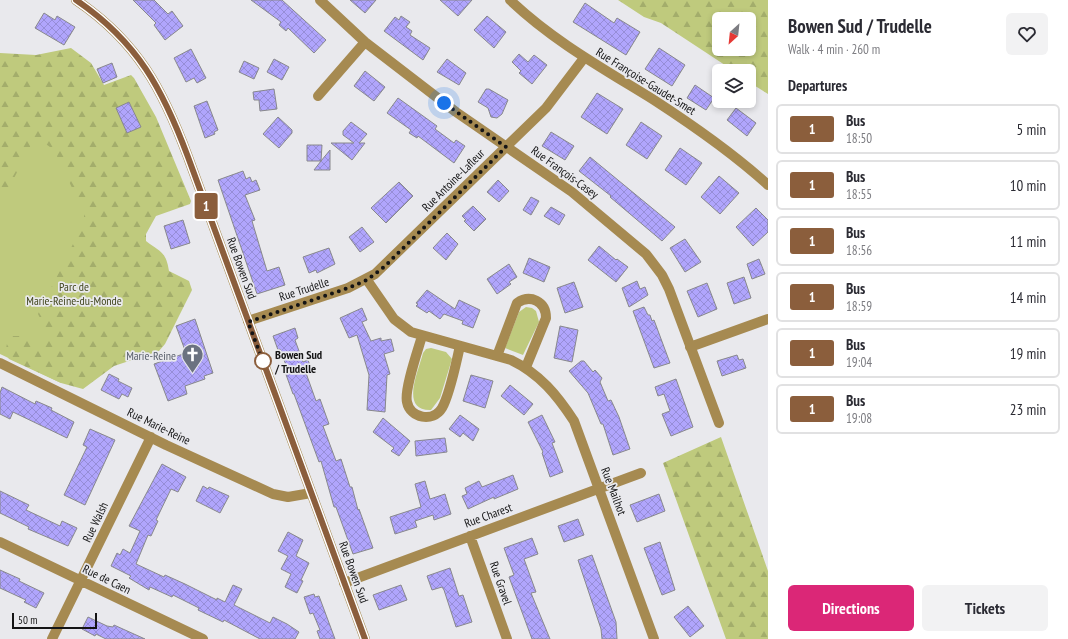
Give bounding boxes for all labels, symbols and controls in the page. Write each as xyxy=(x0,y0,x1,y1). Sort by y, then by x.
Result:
north arrow xyxy=(712,12,756,56)
map controls xyxy=(712,12,756,108)
button: heart xyxy=(1006,13,1048,55)
text: Bowen Sud / Trudelle xyxy=(788,14,932,38)
text: Walk · 4 min · 260 m xyxy=(788,41,880,58)
street label: Rue Françoise-Gaudet-Smet xyxy=(593,44,699,118)
button: layers xyxy=(712,64,756,108)
text: Departures xyxy=(788,76,847,95)
your location xyxy=(434,93,454,113)
text: Bus xyxy=(846,111,865,130)
text: 1 xyxy=(809,120,815,138)
text: 5 min xyxy=(1016,120,1046,139)
text: 18:50 xyxy=(846,130,872,147)
street label: Rue François-Casey xyxy=(528,143,602,202)
street label: Rue Antoine-Lafleur xyxy=(419,145,488,214)
text: Bus xyxy=(846,167,865,186)
text: 1 xyxy=(809,176,815,194)
text: 10 min xyxy=(1010,176,1046,195)
text: 18:55 xyxy=(846,186,872,203)
line badge: 1 xyxy=(193,193,219,219)
text: 1 xyxy=(203,197,209,215)
text: Bus xyxy=(846,223,865,242)
text: 1 xyxy=(809,232,815,250)
text: 11 min xyxy=(1010,232,1046,251)
street label: Rue Bowen Sud xyxy=(224,235,260,301)
text: 18:56 xyxy=(846,242,872,259)
street label: Rue Trudelle xyxy=(277,274,331,304)
park label: Parc de Marie-Reine-du-Monde xyxy=(26,279,122,308)
text: Bus xyxy=(846,279,865,298)
text: 1 xyxy=(809,288,815,306)
text: 14 min xyxy=(1010,288,1046,307)
text: 18:59 xyxy=(846,298,872,315)
text: Bus xyxy=(846,335,865,354)
church icon: Marie-Reine xyxy=(179,342,205,375)
text: 1 xyxy=(809,344,815,362)
text: 19 min xyxy=(1010,344,1046,363)
place label: Bowen Sud / Trudelle xyxy=(274,347,322,376)
place label: Marie-Reine xyxy=(126,348,176,363)
marker: Bowen Sud / Trudelle xyxy=(254,352,272,370)
text: 19:04 xyxy=(846,354,872,371)
text: Bus xyxy=(846,391,865,410)
text: 1 xyxy=(809,400,815,418)
text: 23 min xyxy=(1010,400,1046,419)
street label: Rue Marie-Reine xyxy=(125,404,193,448)
text: 19:08 xyxy=(846,410,872,427)
street label: Rue Mailhot xyxy=(598,465,630,518)
street label: Rue Walsh xyxy=(79,499,111,545)
street label: Rue Charest xyxy=(462,499,515,531)
street label: Rue Bowen Sud xyxy=(336,539,372,605)
street label: Rue Gravel xyxy=(487,559,515,607)
street label: Rue de Caen xyxy=(81,561,133,597)
button: Directions xyxy=(788,585,914,631)
button: Tickets xyxy=(922,585,1048,631)
scale bar xyxy=(12,611,97,630)
text: 50 m xyxy=(18,613,37,627)

